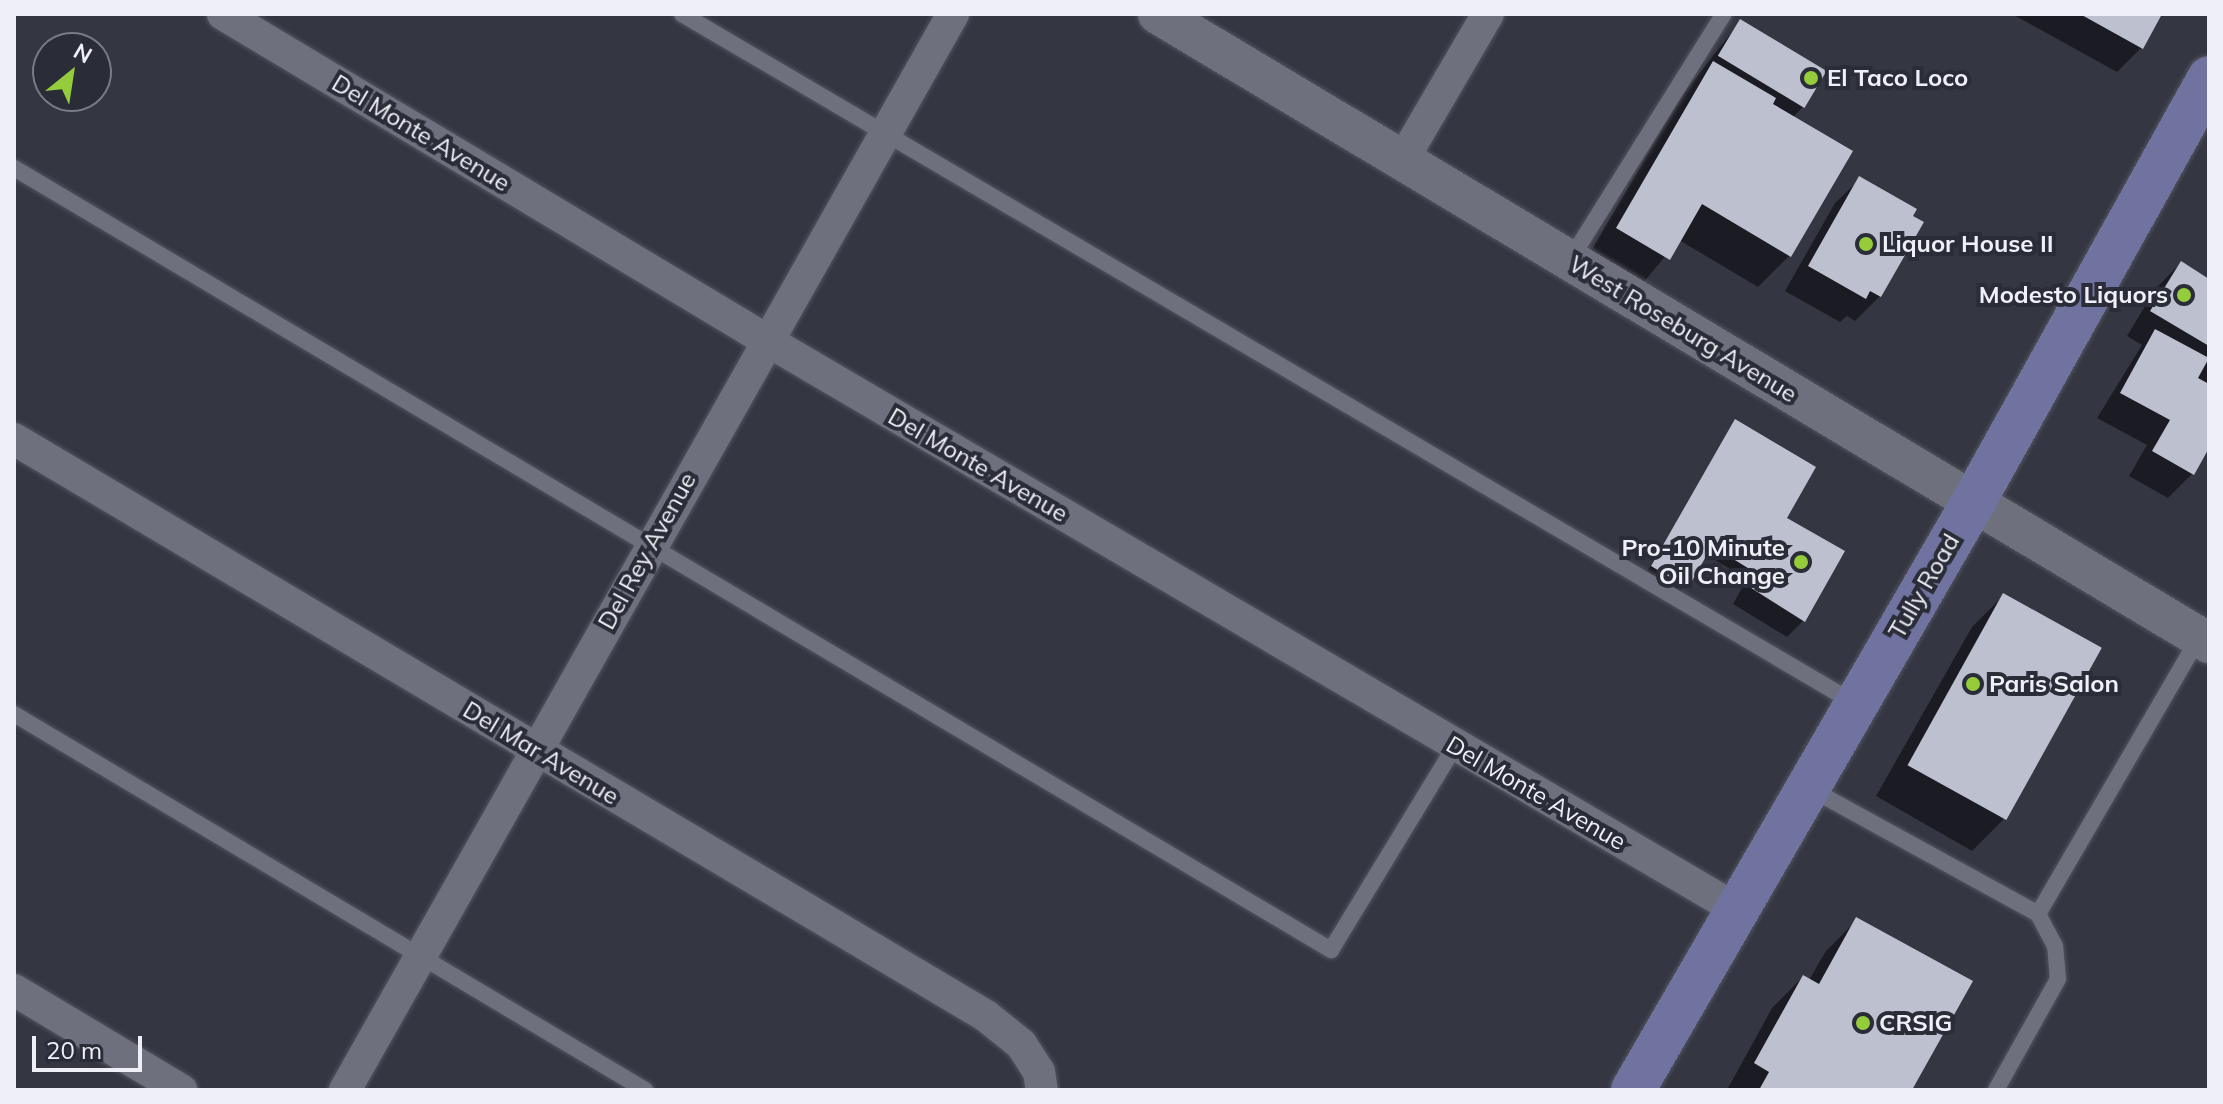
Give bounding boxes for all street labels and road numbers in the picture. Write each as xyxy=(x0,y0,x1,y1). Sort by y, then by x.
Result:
street label: Del Monte Avenue xyxy=(327,69,515,197)
street label: West Roseburg Avenue xyxy=(1564,249,1802,409)
street label: Del Monte Avenue xyxy=(883,402,1073,528)
street label: Del Rey Avenue xyxy=(592,468,702,634)
street label: Tully Road xyxy=(1883,529,1965,643)
street label: Del Mar Avenue xyxy=(458,695,624,811)
street label: Del Monte Avenue xyxy=(1441,730,1631,856)

